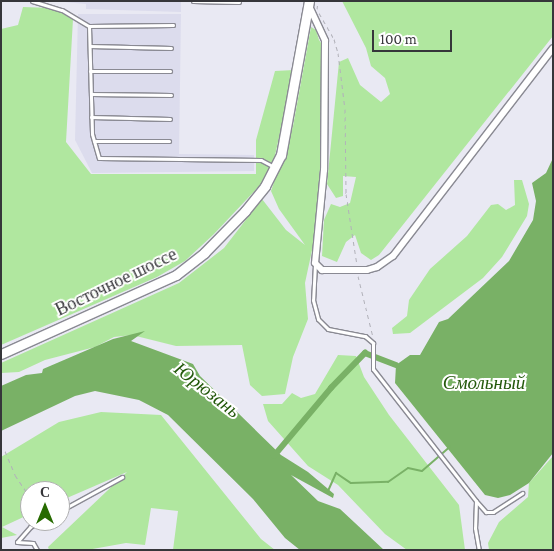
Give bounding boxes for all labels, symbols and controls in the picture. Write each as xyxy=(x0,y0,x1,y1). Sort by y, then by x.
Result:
scale bar xyxy=(374,20,454,52)
text: 100 m xyxy=(380,31,417,47)
street label: Восточное шоссе xyxy=(52,243,180,321)
water label: Юрюзань xyxy=(169,357,245,423)
water label: Смольный xyxy=(443,372,525,394)
north arrow xyxy=(20,481,70,531)
text: С xyxy=(40,484,50,500)

